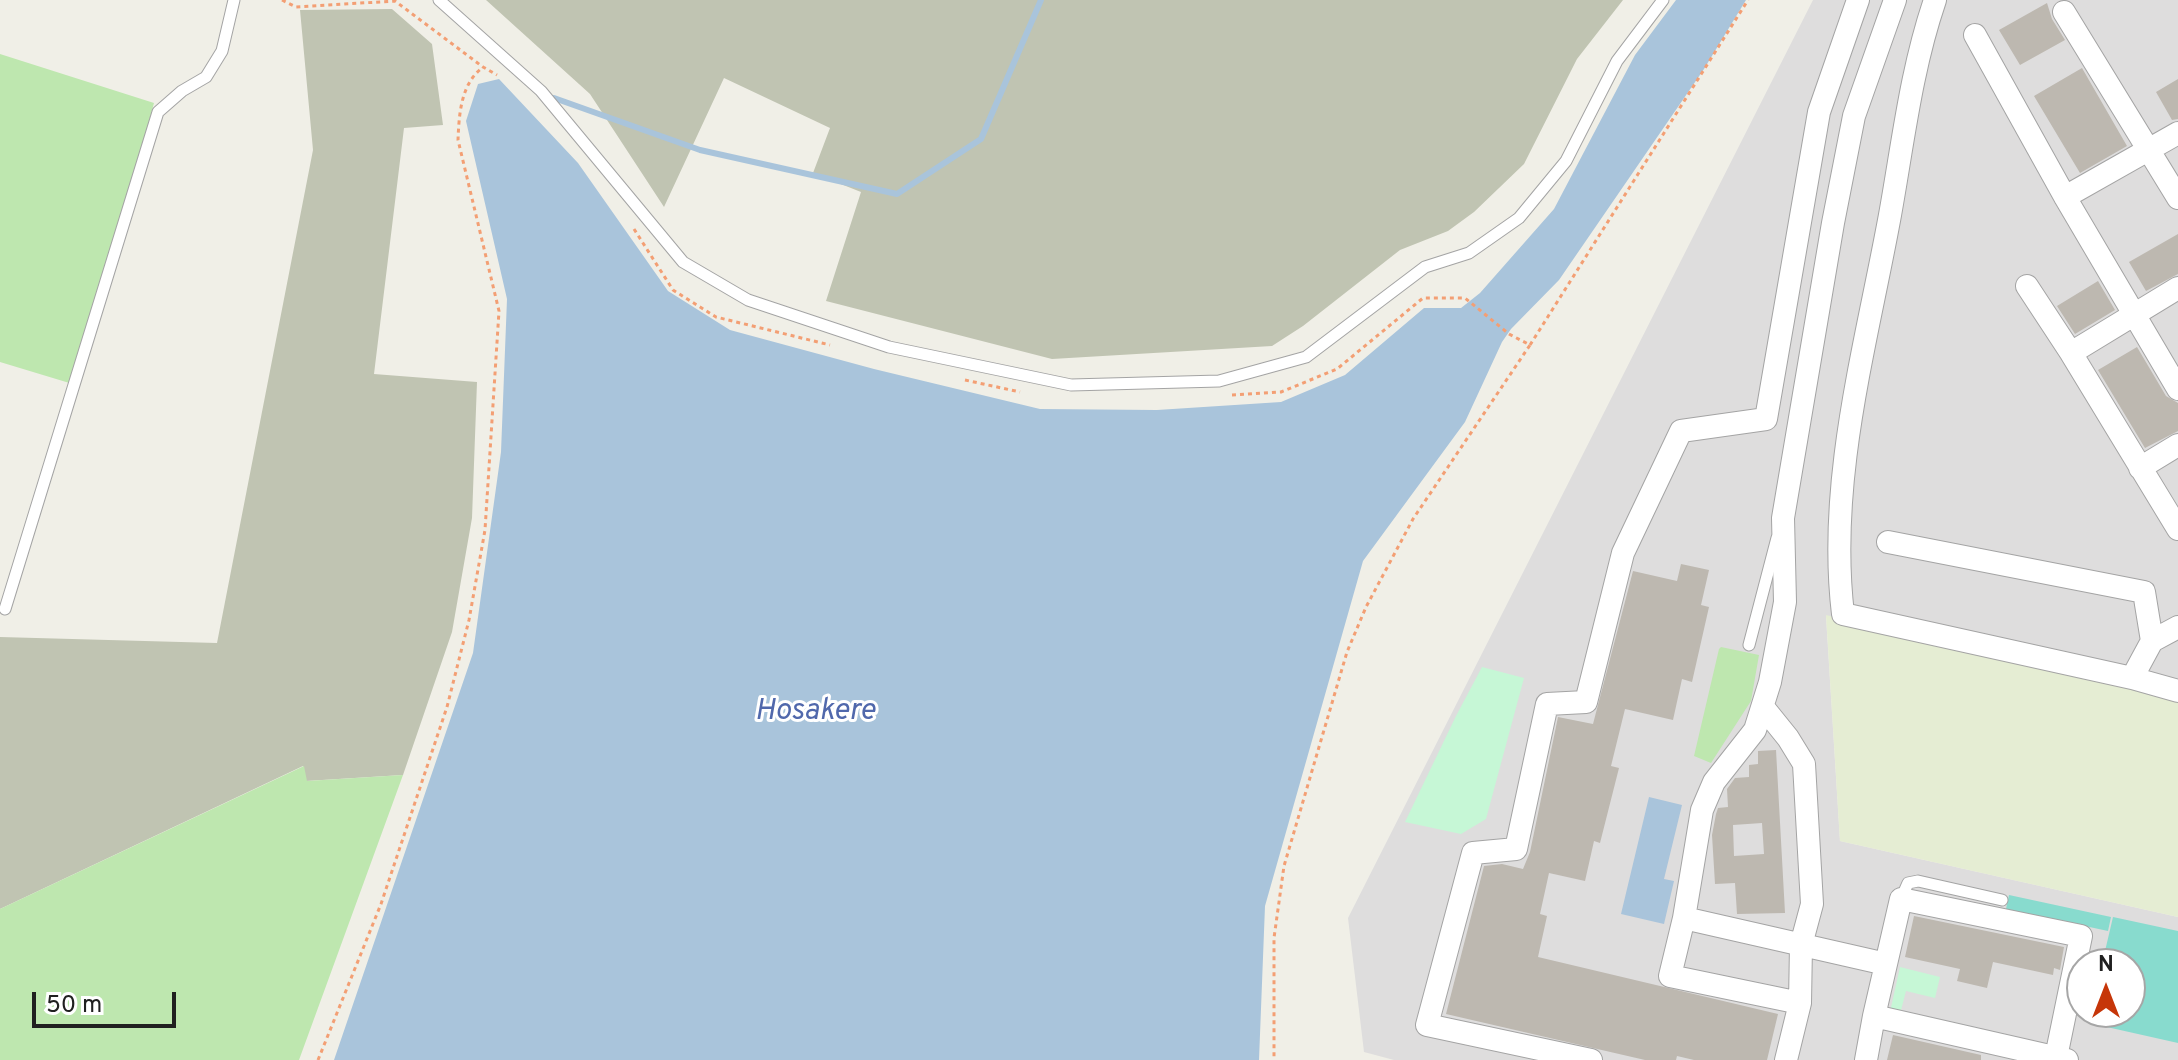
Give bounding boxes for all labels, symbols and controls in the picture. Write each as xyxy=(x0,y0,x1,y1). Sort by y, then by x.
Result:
water label: Hosakere xyxy=(755,695,875,731)
north arrow xyxy=(2066,948,2146,1028)
text: N xyxy=(2098,952,2114,979)
scale bar xyxy=(36,976,180,1026)
text: 50 m xyxy=(46,991,102,1021)

